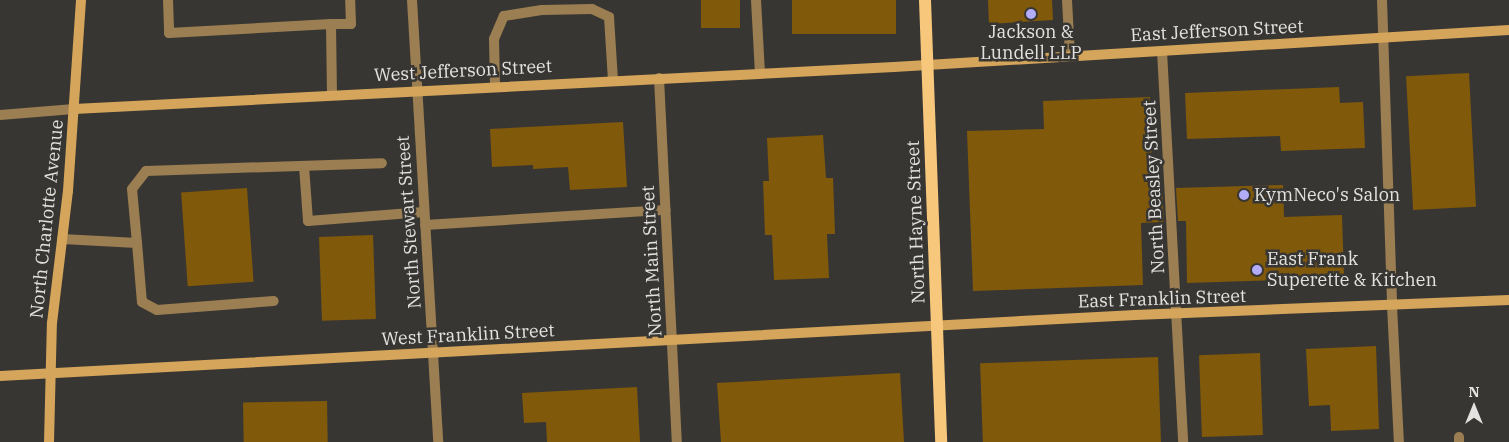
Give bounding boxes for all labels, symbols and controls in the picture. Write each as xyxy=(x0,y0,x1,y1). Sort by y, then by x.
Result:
marker: Jackson & Lundell LLP xyxy=(1025,8,1037,20)
street label: East Jefferson Street xyxy=(1130,16,1304,46)
place label: Jackson & Lundell LLP xyxy=(980,22,1082,64)
street label: West Jefferson Street xyxy=(373,56,553,86)
street label: North Beasley Street xyxy=(1139,100,1169,274)
street label: North Charlotte Avenue xyxy=(26,118,68,320)
street label: North Stewart Street xyxy=(392,135,426,309)
street label: North Hayne Street xyxy=(902,140,930,304)
place label: KymNeco's Salon xyxy=(1254,184,1400,206)
street label: North Main Street xyxy=(637,185,667,337)
marker: KymNeco's Salon xyxy=(1238,189,1250,201)
place label: East Frank Superette & Kitchen xyxy=(1267,249,1437,292)
marker: East Frank Superette & Kitchen xyxy=(1251,264,1263,276)
street label: East Franklin Street xyxy=(1077,285,1247,313)
street label: West Franklin Street xyxy=(381,320,555,350)
north arrow xyxy=(1449,382,1499,432)
text: N xyxy=(1468,383,1480,401)

